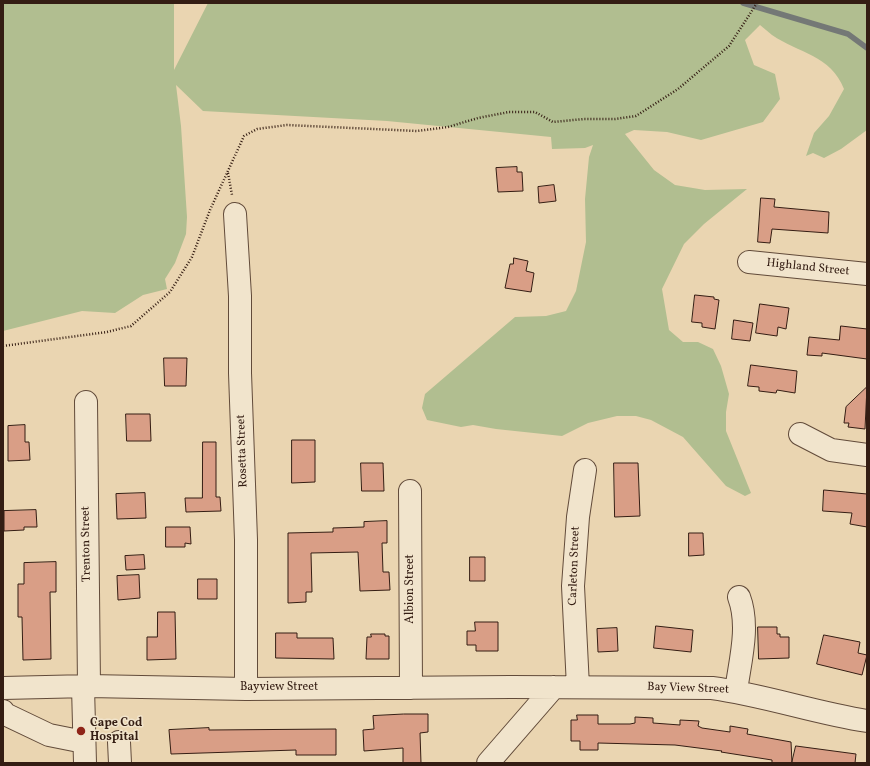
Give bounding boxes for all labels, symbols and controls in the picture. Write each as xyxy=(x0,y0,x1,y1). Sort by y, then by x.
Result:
street label: Highland Street xyxy=(766,256,850,280)
street label: Rosetta Street xyxy=(235,414,251,488)
street label: Trenton Street xyxy=(79,506,95,582)
street label: Carleton Street xyxy=(566,526,584,606)
street label: Albion Street xyxy=(404,554,418,624)
street label: Bay View Street xyxy=(647,680,729,698)
street label: Bayview Street xyxy=(240,681,318,695)
place label: Cape Cod Hospital xyxy=(90,717,142,745)
marker: Cape Cod Hospital xyxy=(75,725,87,737)

